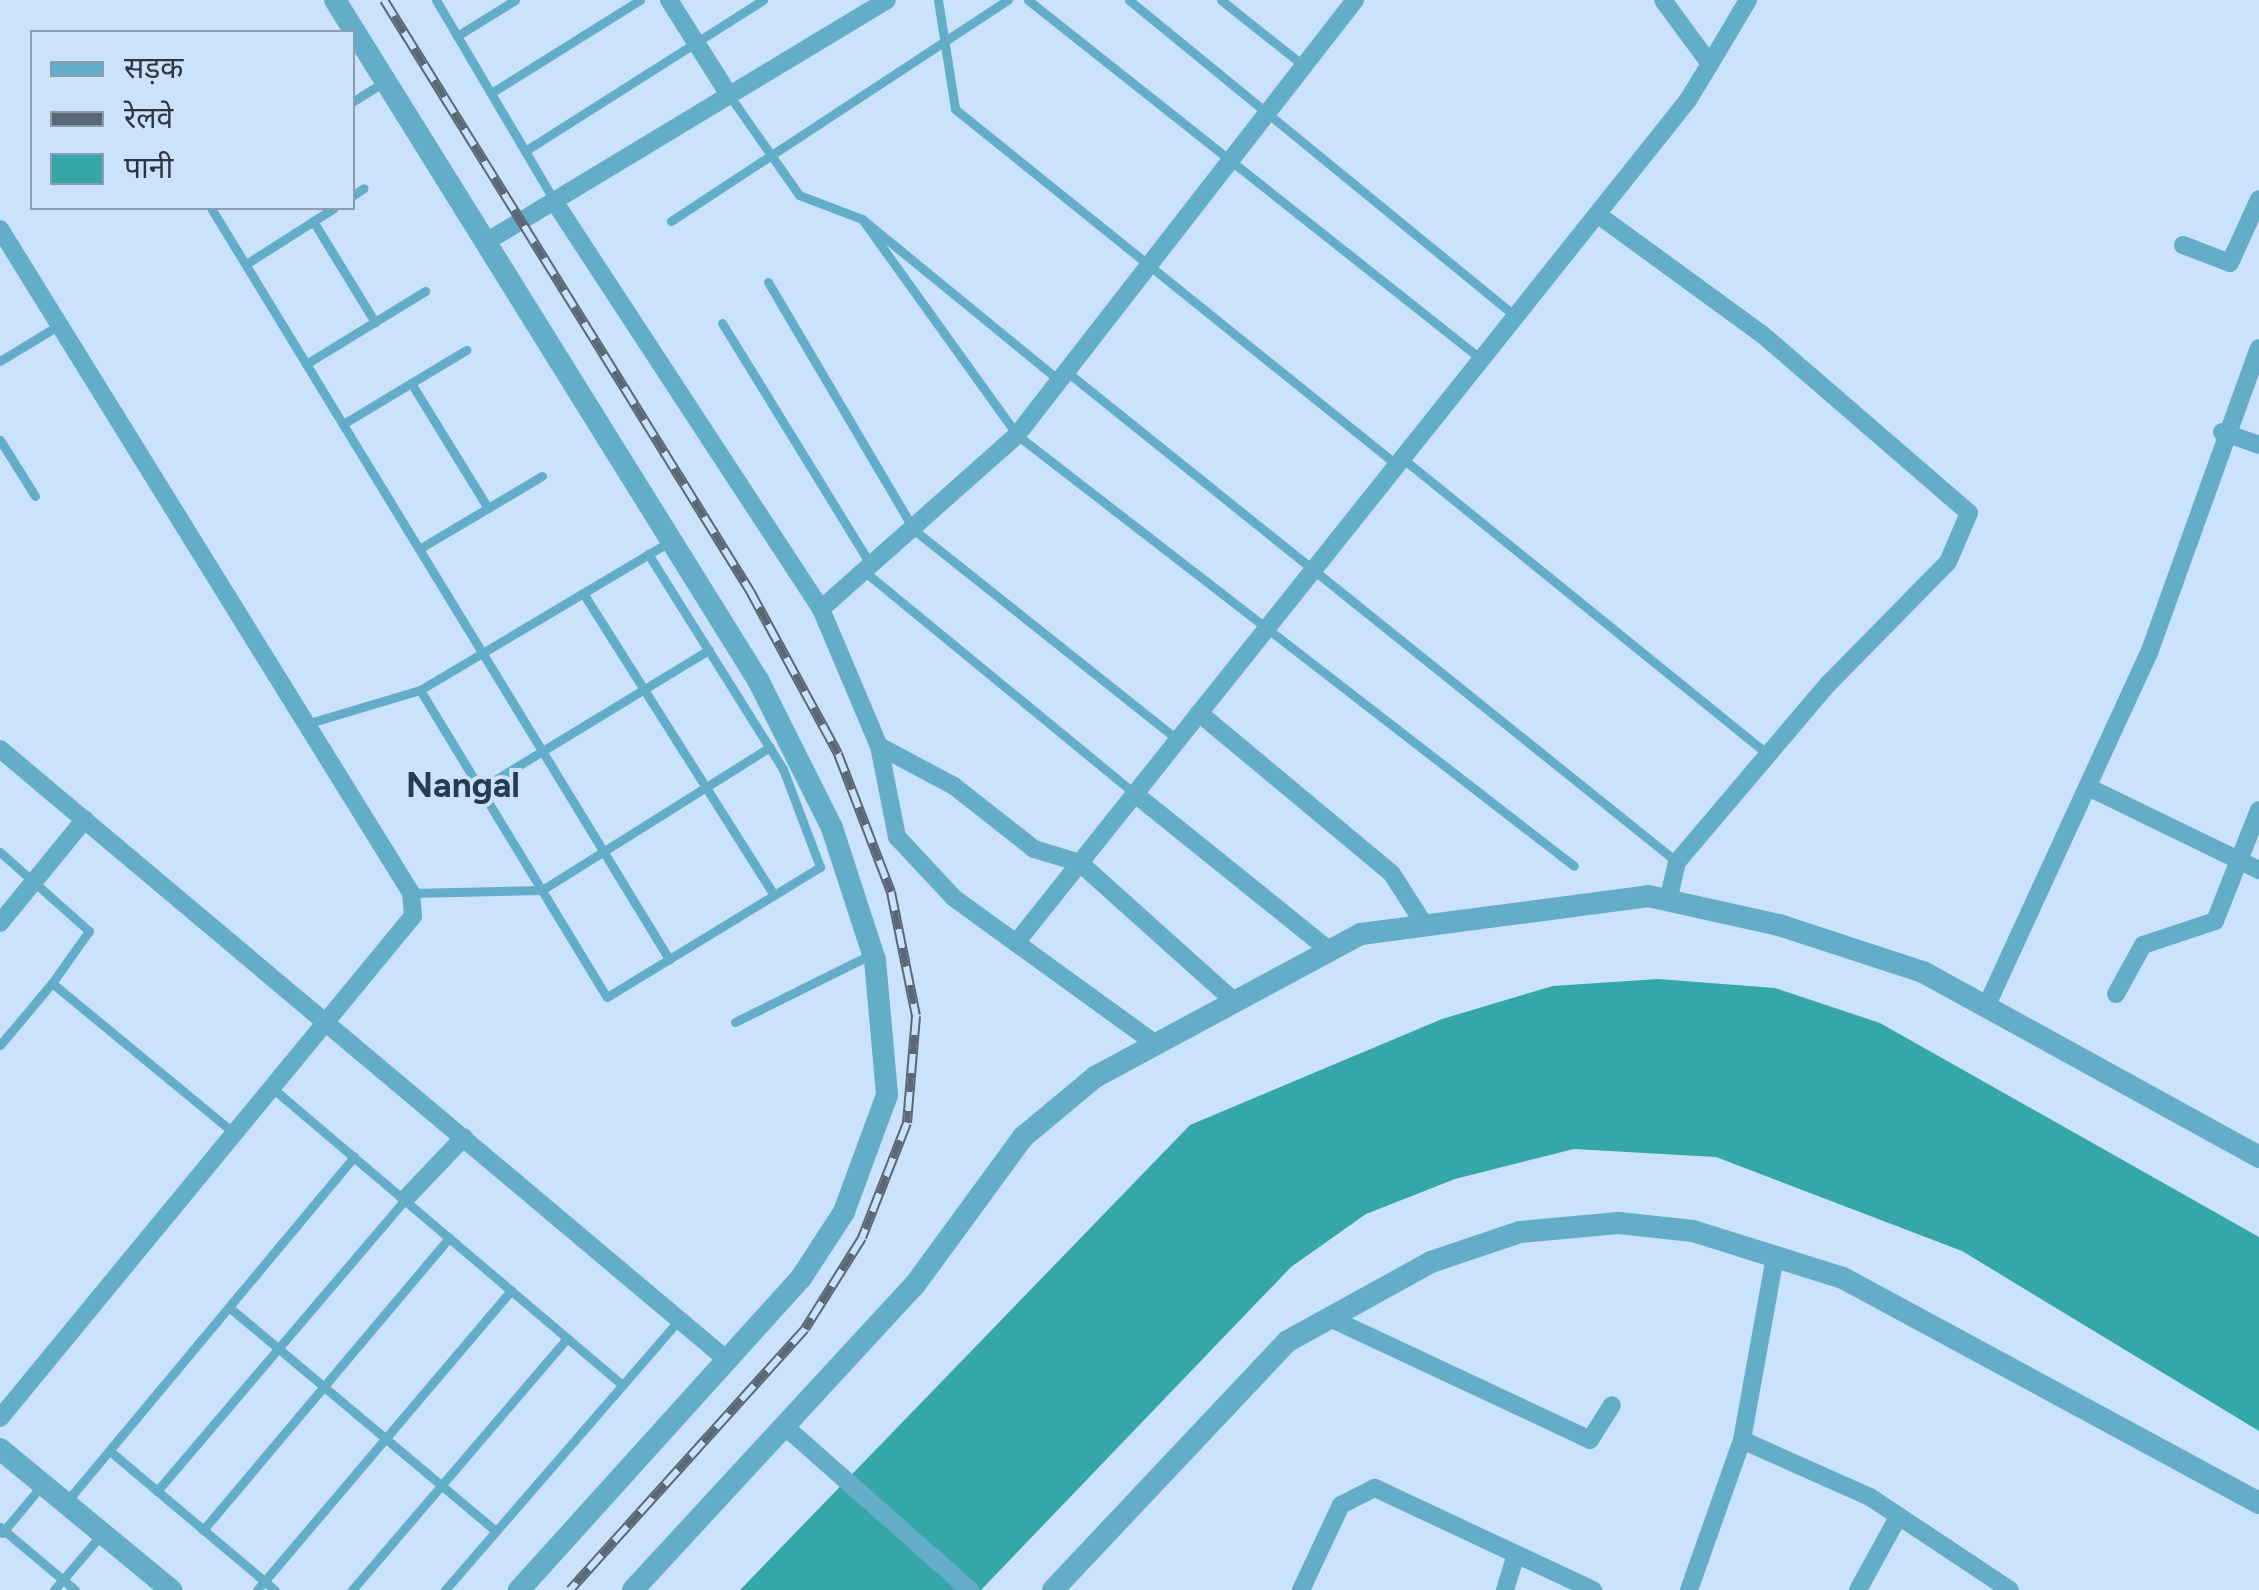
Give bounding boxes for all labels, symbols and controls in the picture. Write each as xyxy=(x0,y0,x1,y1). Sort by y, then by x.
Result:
legend xyxy=(30,30,355,210)
text: सड़क xyxy=(124,49,183,86)
text: रेलवे xyxy=(124,99,173,136)
text: पानी xyxy=(124,149,173,186)
district label: Nangal xyxy=(406,764,520,806)

